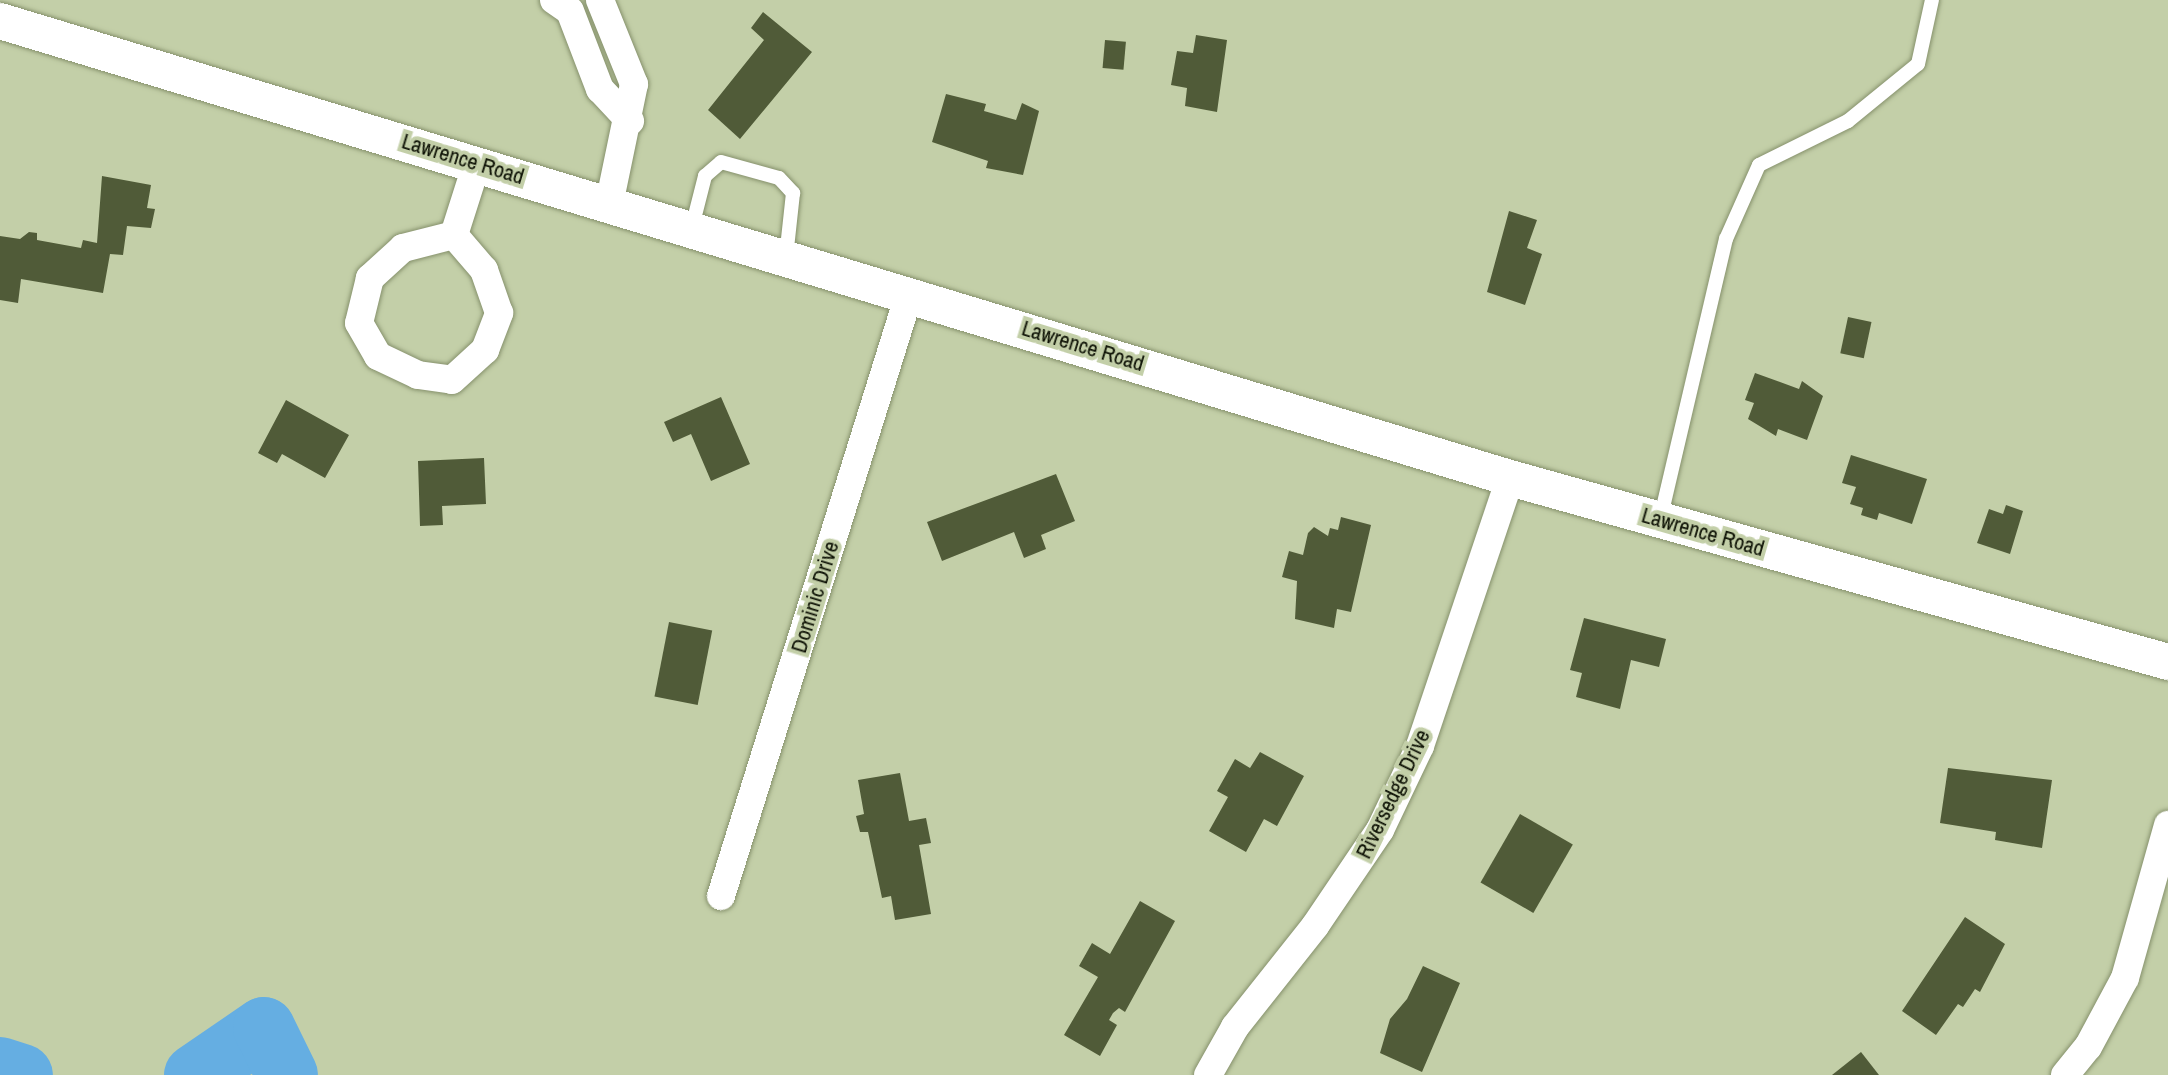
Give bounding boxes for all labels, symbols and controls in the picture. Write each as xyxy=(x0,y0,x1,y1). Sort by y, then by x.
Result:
street label: Lawrence Road xyxy=(399,128,527,190)
street label: Lawrence Road xyxy=(1019,315,1147,377)
street label: Lawrence Road xyxy=(1639,502,1767,562)
street label: Dominic Drive xyxy=(786,538,844,656)
street label: Riversedge Drive xyxy=(1350,725,1436,863)

